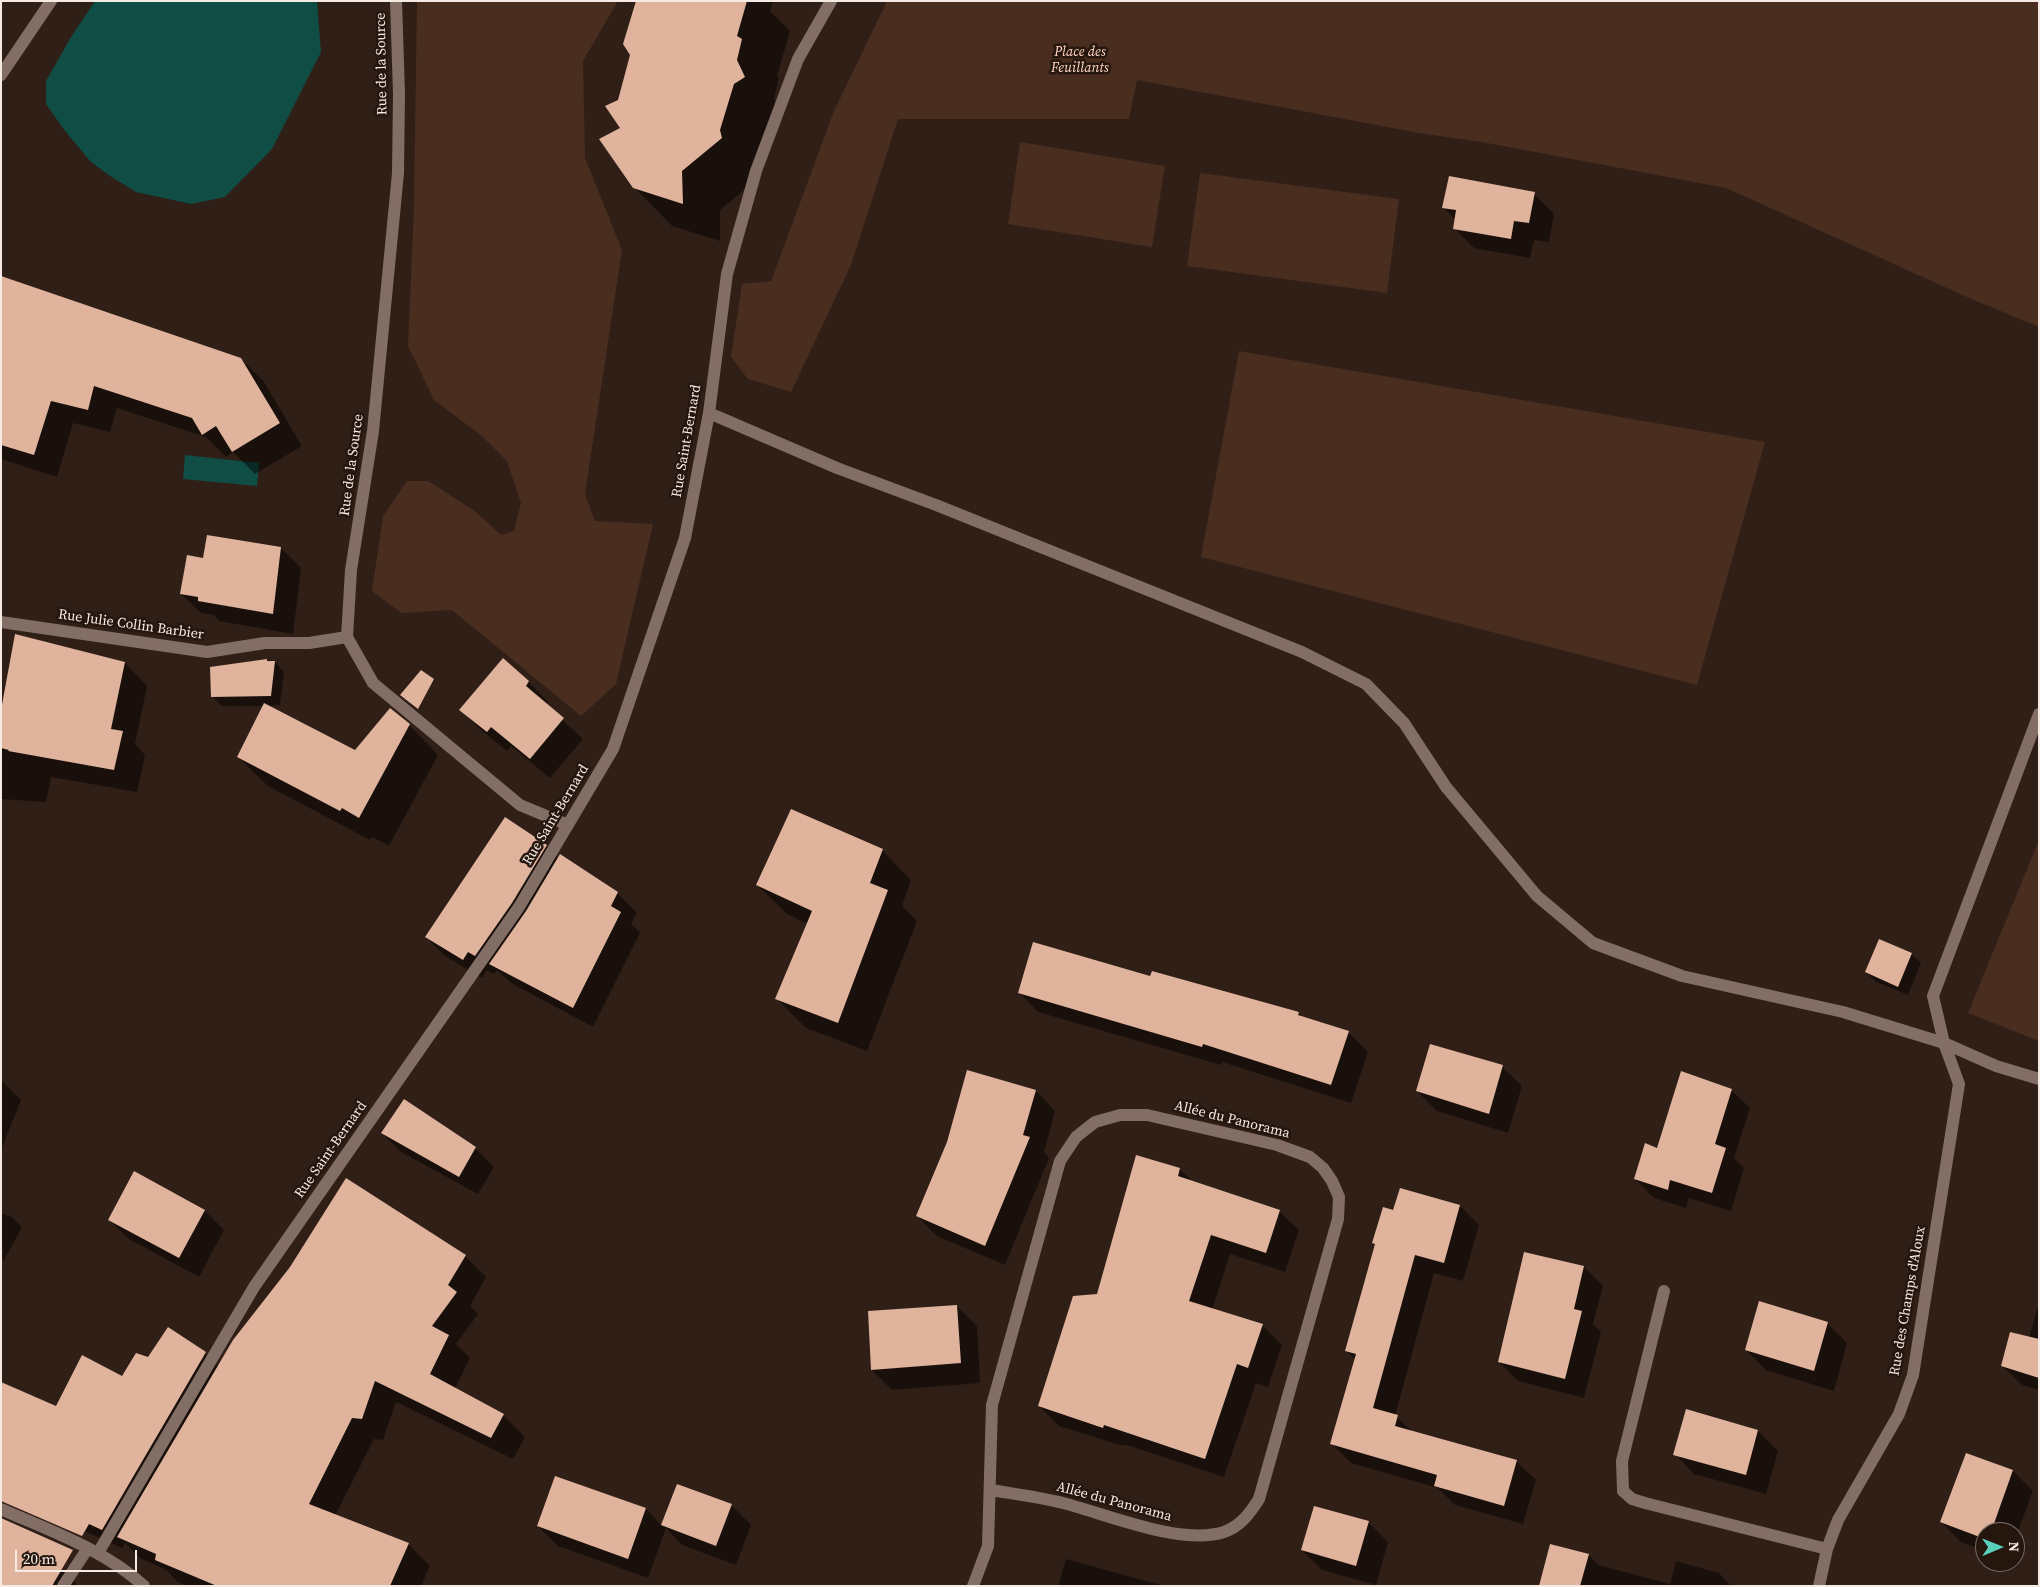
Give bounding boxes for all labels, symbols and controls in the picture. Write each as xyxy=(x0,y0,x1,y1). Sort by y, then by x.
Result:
street label: Rue de la Source xyxy=(373,12,391,116)
park label: Place des Feuillants xyxy=(1051,44,1109,76)
street label: Rue Saint-Bernard xyxy=(669,383,705,499)
street label: Rue de la Source xyxy=(337,413,367,517)
street label: Rue Julie Collin Barbier xyxy=(57,606,205,644)
street label: Rue Saint-Bernard xyxy=(519,762,593,868)
street label: Rue Saint-Bernard xyxy=(291,1098,371,1202)
street label: Allée du Panorama xyxy=(1173,1098,1291,1142)
street label: Rue des Champs d'Aloux xyxy=(1887,1225,1929,1377)
street label: Allée du Panorama xyxy=(1055,1479,1173,1525)
north arrow xyxy=(1975,1522,2025,1572)
scale bar xyxy=(18,1540,140,1572)
text: N xyxy=(2004,1541,2024,1552)
text: 20 m xyxy=(23,1548,55,1569)

